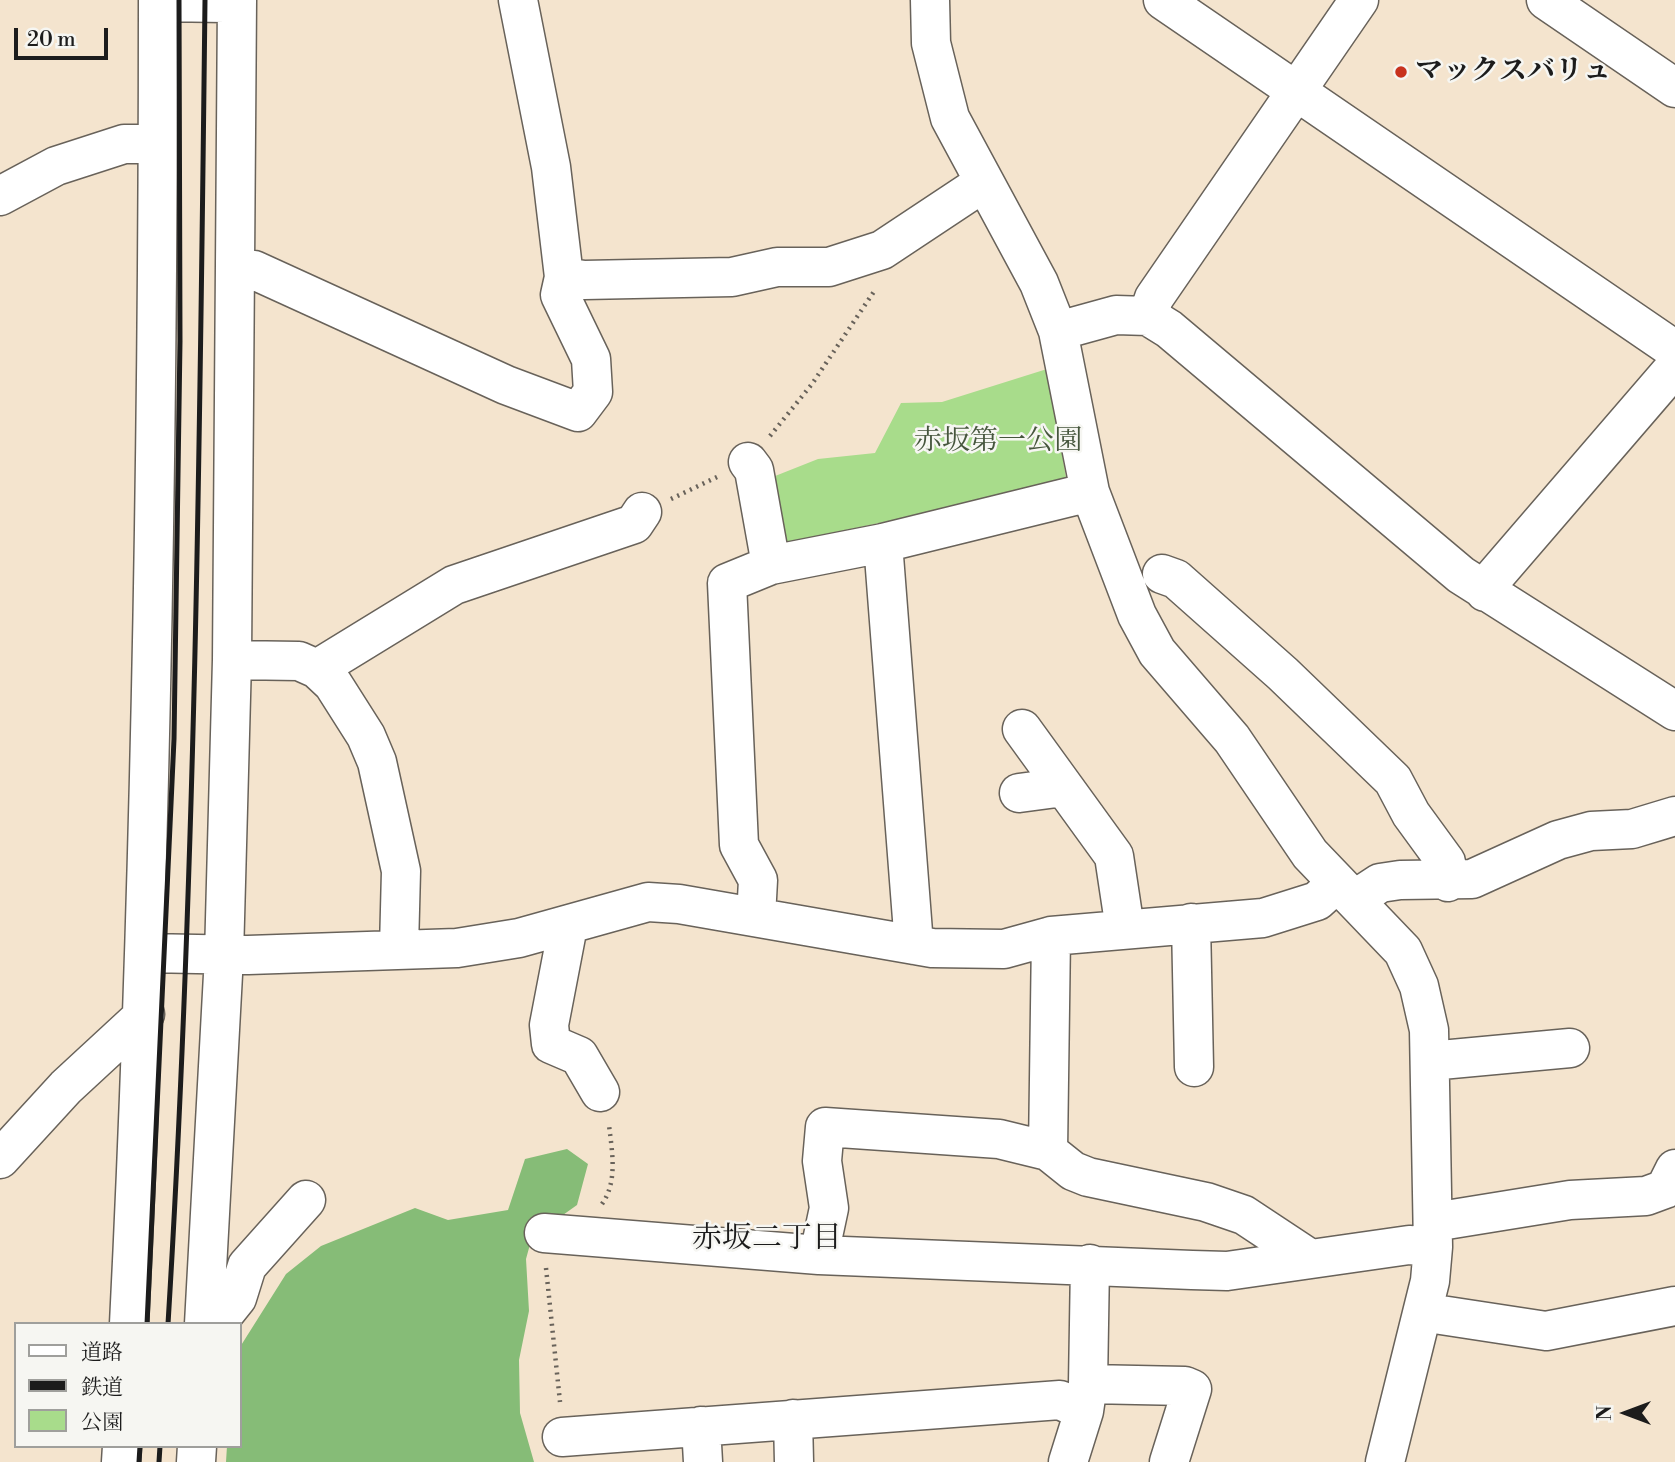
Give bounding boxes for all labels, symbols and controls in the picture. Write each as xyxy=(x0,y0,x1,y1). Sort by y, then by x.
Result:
scale bar xyxy=(18,14,112,58)
text: 20 m xyxy=(27,27,76,53)
place label: マックスバリュ xyxy=(1415,55,1611,89)
marker: マックスバリュ xyxy=(1393,64,1409,80)
park label: 赤坂第一公園 xyxy=(914,425,1082,459)
district label: 赤坂二丁目 xyxy=(692,1222,842,1258)
legend xyxy=(14,1322,242,1448)
text: 道路 xyxy=(81,1340,123,1366)
text: 鉄道 xyxy=(81,1375,123,1401)
north arrow xyxy=(1591,1378,1661,1448)
text: N xyxy=(1593,1405,1617,1421)
text: 公園 xyxy=(81,1410,123,1436)

